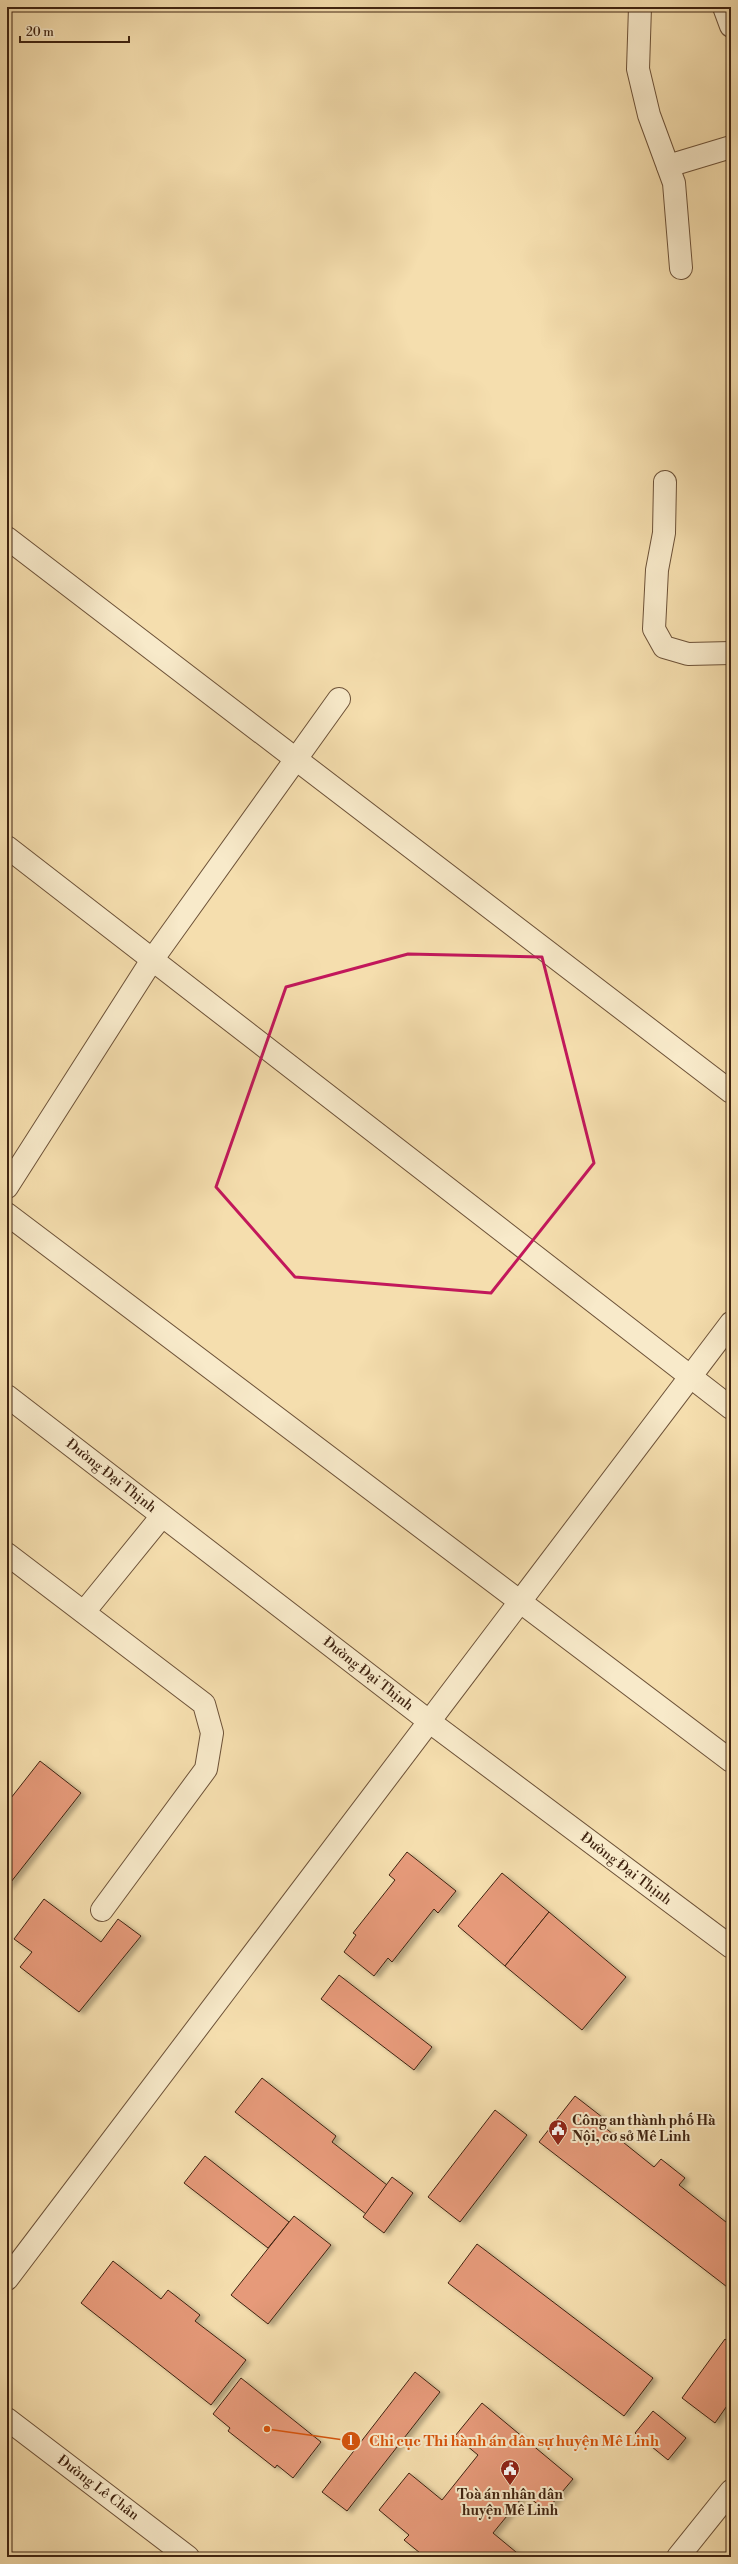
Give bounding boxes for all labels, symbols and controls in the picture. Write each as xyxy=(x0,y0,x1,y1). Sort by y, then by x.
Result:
scale bar xyxy=(20,18,129,44)
text: 20 m xyxy=(26,25,54,40)
street label: Đường Đại Thịnh xyxy=(62,1435,160,1517)
street label: Đường Đại Thịnh xyxy=(319,1633,417,1715)
street label: Đường Đại Thịnh xyxy=(577,1829,676,1910)
place label: Công an thành phố Hà Nội, cơ sở Mê Linh xyxy=(572,2112,716,2146)
public building icon: Công an thành phố Hà Nội, cơ sở Mê Linh xyxy=(547,2118,569,2146)
callout: Chi cục Thi hành án dân sự huyện Mê Linh xyxy=(341,2427,667,2454)
text: Chi cục Thi hành án dân sự huyện Mê Linh xyxy=(369,2432,660,2451)
text: 1 xyxy=(348,2434,354,2449)
street label: Đường Lê Chân xyxy=(54,2451,143,2525)
public building icon: Toà án nhân dân huyện Mê Linh xyxy=(499,2458,521,2486)
place label: Toà án nhân dân huyện Mê Linh xyxy=(457,2486,563,2520)

